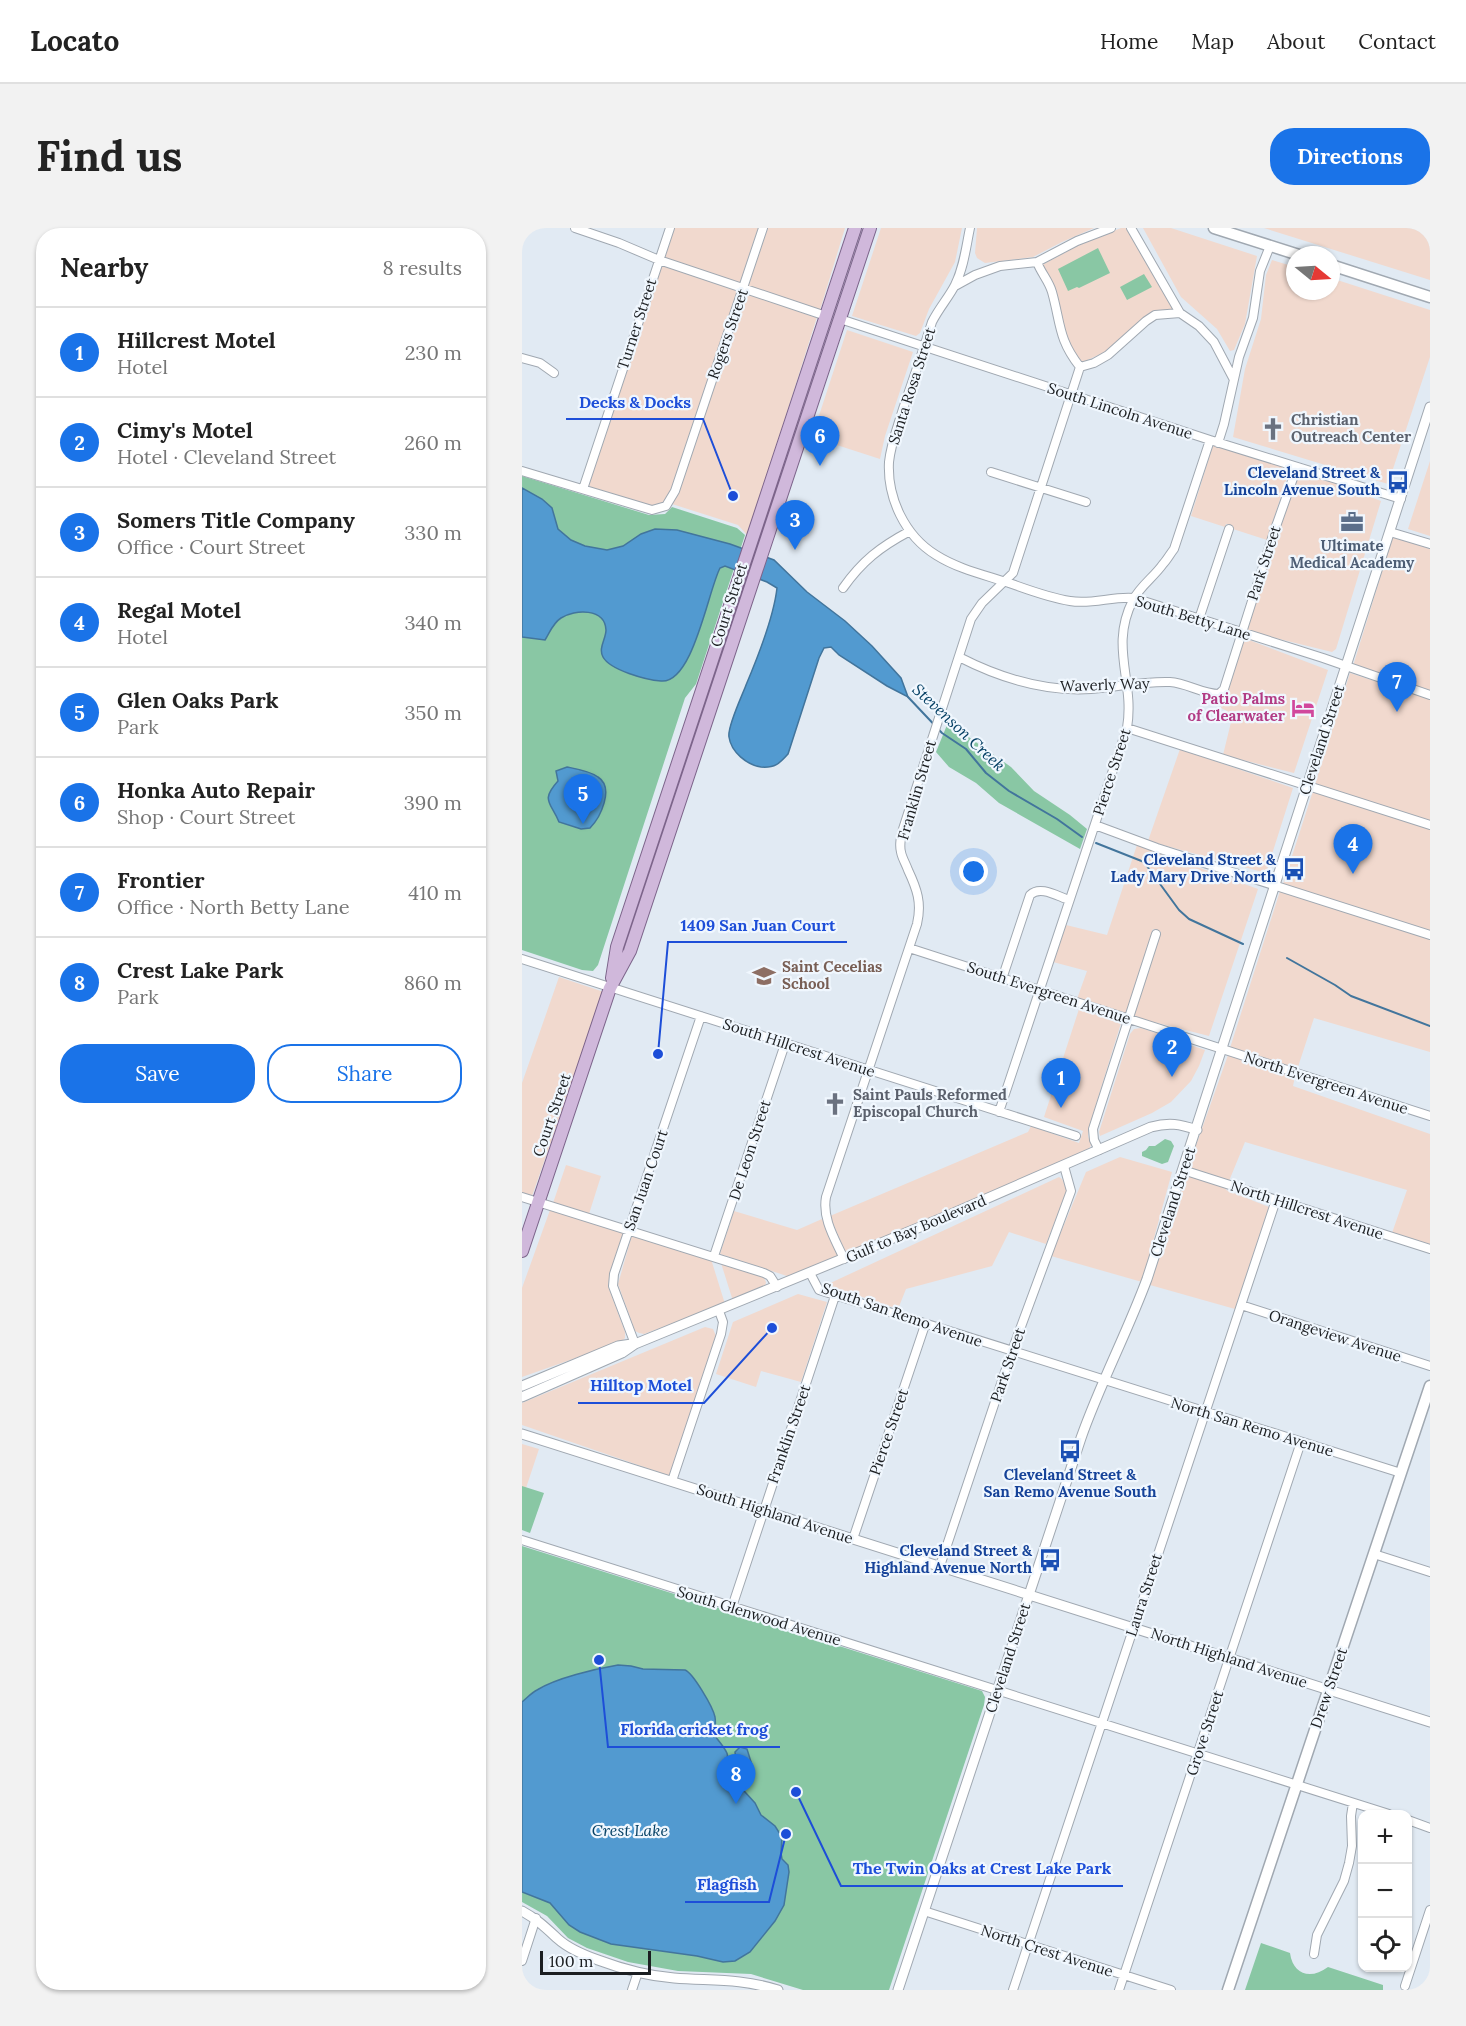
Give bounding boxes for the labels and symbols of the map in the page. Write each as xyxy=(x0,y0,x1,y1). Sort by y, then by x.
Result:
north arrow xyxy=(1286,246,1340,300)
street label: Turner Street xyxy=(613,276,660,372)
street label: Rogers Street xyxy=(703,286,752,382)
street label: Santa Rosa Street xyxy=(884,325,939,447)
street label: South Lincoln Avenue xyxy=(1045,378,1195,443)
callout: Decks & Docks xyxy=(566,385,703,419)
text: Decks & Docks xyxy=(579,392,691,412)
place label: Christian Outreach Center xyxy=(1291,410,1412,446)
pin: 6 xyxy=(800,416,840,466)
church icon: Christian Outreach Center xyxy=(1260,416,1286,442)
place label: Cleveland Street & Lincoln Avenue South xyxy=(1224,463,1381,499)
bus stop icon: Cleveland Street & Lincoln Avenue South xyxy=(1385,469,1411,495)
pin: 3 xyxy=(776,500,814,550)
office icon: Ultimate Medical Academy xyxy=(1339,509,1365,535)
street label: Park Street xyxy=(1242,523,1285,603)
place label: Ultimate Medical Academy xyxy=(1290,536,1415,572)
street label: Court Street xyxy=(706,560,751,649)
street label: South Betty Lane xyxy=(1133,591,1253,644)
pin: 7 xyxy=(1378,662,1416,712)
street label: Waverly Way xyxy=(1060,673,1150,696)
water label: Stevenson Creek xyxy=(909,679,1009,775)
street label: Cleveland Street xyxy=(1295,682,1348,797)
place label: Patio Palms of Clearwater xyxy=(1187,689,1286,725)
hotel icon: Patio Palms of Clearwater xyxy=(1290,695,1316,721)
street label: Pierce Street xyxy=(1089,726,1135,818)
street label: Franklin Street xyxy=(893,737,940,842)
pin: 5 xyxy=(564,774,602,824)
pin: 4 xyxy=(1334,824,1372,874)
place label: Cleveland Street & Lady Mary Drive North xyxy=(1110,850,1277,886)
bus stop icon: Cleveland Street & Lady Mary Drive North xyxy=(1281,856,1307,882)
your location xyxy=(959,857,988,886)
callout: 1409 San Juan Court xyxy=(668,908,847,942)
text: 1409 San Juan Court xyxy=(680,915,836,935)
place label: Saint Cecelias School xyxy=(782,957,882,993)
street label: South Evergreen Avenue xyxy=(965,957,1133,1028)
school or university icon: Saint Cecelias School xyxy=(751,963,777,989)
street label: South Hillcrest Avenue xyxy=(721,1014,878,1081)
pin: 2 xyxy=(1152,1028,1192,1077)
street label: North Evergreen Avenue xyxy=(1242,1047,1411,1118)
pin: 1 xyxy=(1042,1058,1080,1108)
street label: Court Street xyxy=(528,1070,575,1159)
place label: Saint Pauls Reformed Episcopal Church xyxy=(853,1085,1007,1121)
church icon: Saint Pauls Reformed Episcopal Church xyxy=(822,1091,848,1117)
street label: De Leon Street xyxy=(724,1097,775,1202)
street label: San Juan Court xyxy=(619,1127,672,1233)
street label: Cleveland Street xyxy=(1146,1144,1199,1259)
street label: North Hillcrest Avenue xyxy=(1228,1176,1386,1243)
street label: Gulf to Bay Boulevard xyxy=(843,1190,989,1267)
street label: South San Remo Avenue xyxy=(819,1278,985,1351)
street label: Orangeview Avenue xyxy=(1267,1305,1404,1366)
street label: Park Street xyxy=(986,1325,1029,1405)
callout: Hilltop Motel xyxy=(578,1369,704,1403)
text: Hilltop Motel xyxy=(590,1375,692,1395)
street label: Franklin Street xyxy=(763,1382,814,1486)
street label: Pierce Street xyxy=(865,1386,912,1478)
street label: North San Remo Avenue xyxy=(1168,1393,1336,1460)
bus stop icon: Cleveland Street & San Remo Avenue South xyxy=(1057,1438,1083,1464)
place label: Cleveland Street & San Remo Avenue South xyxy=(984,1465,1157,1501)
street label: South Highland Avenue xyxy=(695,1479,856,1548)
place label: Cleveland Street & Highland Avenue North xyxy=(864,1541,1033,1577)
bus stop icon: Cleveland Street & Highland Avenue North xyxy=(1037,1547,1063,1573)
street label: Laura Street xyxy=(1121,1551,1166,1639)
street label: South Glenwood Avenue xyxy=(675,1581,844,1650)
street label: Cleveland Street xyxy=(981,1600,1034,1715)
street label: North Highland Avenue xyxy=(1148,1623,1310,1692)
street label: Drew Street xyxy=(1306,1645,1351,1731)
street label: Grove Street xyxy=(1182,1688,1227,1778)
callout: Florida cricket frog xyxy=(608,1713,780,1747)
text: Florida cricket frog xyxy=(620,1719,769,1739)
pin: 8 xyxy=(716,1754,756,1804)
water label: Crest Lake xyxy=(592,1820,669,1840)
callout: The Twin Oaks at Crest Lake Park xyxy=(841,1852,1123,1886)
text: The Twin Oaks at Crest Lake Park xyxy=(853,1858,1112,1878)
callout: Flagfish xyxy=(685,1868,769,1902)
text: Flagfish xyxy=(697,1874,757,1894)
street label: North Crest Avenue xyxy=(979,1920,1116,1981)
scale bar xyxy=(540,1948,651,1976)

